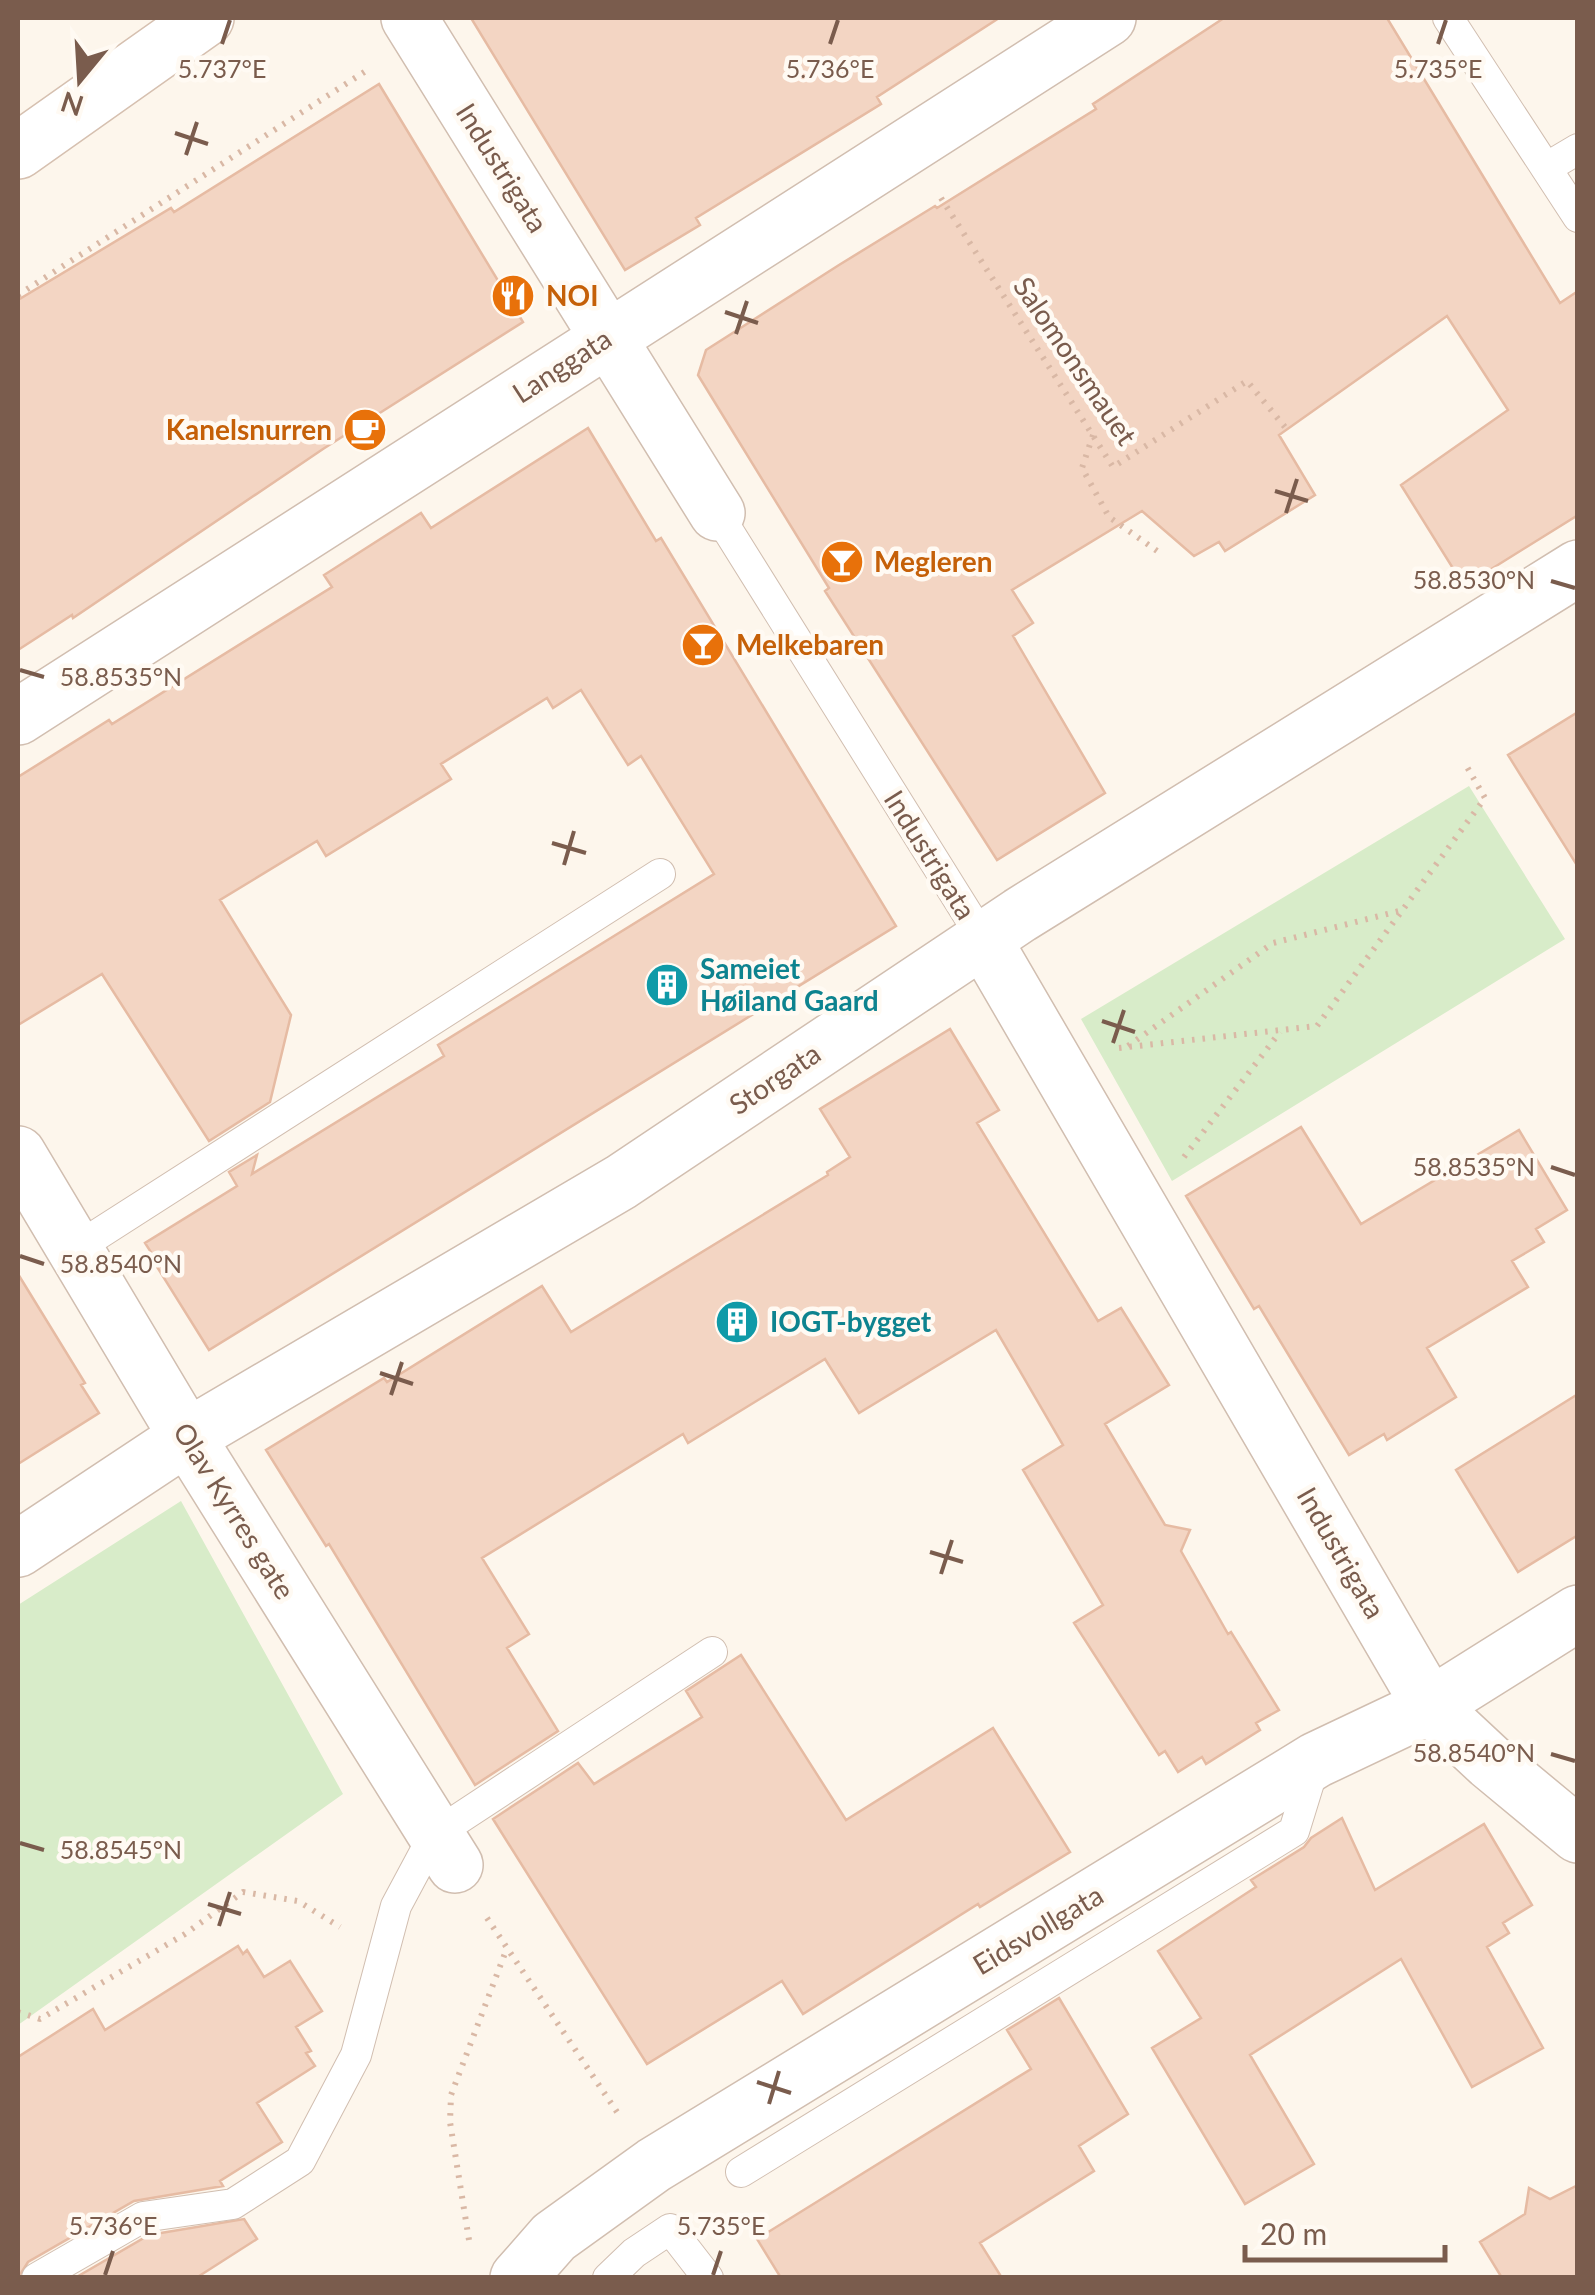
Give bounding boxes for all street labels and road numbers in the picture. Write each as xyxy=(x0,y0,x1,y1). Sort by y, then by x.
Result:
street label: Industrigata xyxy=(450,97,556,238)
street label: Salomonsmauet xyxy=(1007,270,1145,451)
street label: Langgata xyxy=(506,321,617,410)
street label: Industrigata xyxy=(878,784,984,925)
street label: Storgata xyxy=(722,1035,826,1121)
street label: Olav Kyrres gate xyxy=(167,1416,303,1605)
street label: Industrigata xyxy=(1291,1481,1393,1624)
street label: Eidsvollgata xyxy=(966,1877,1109,1981)

